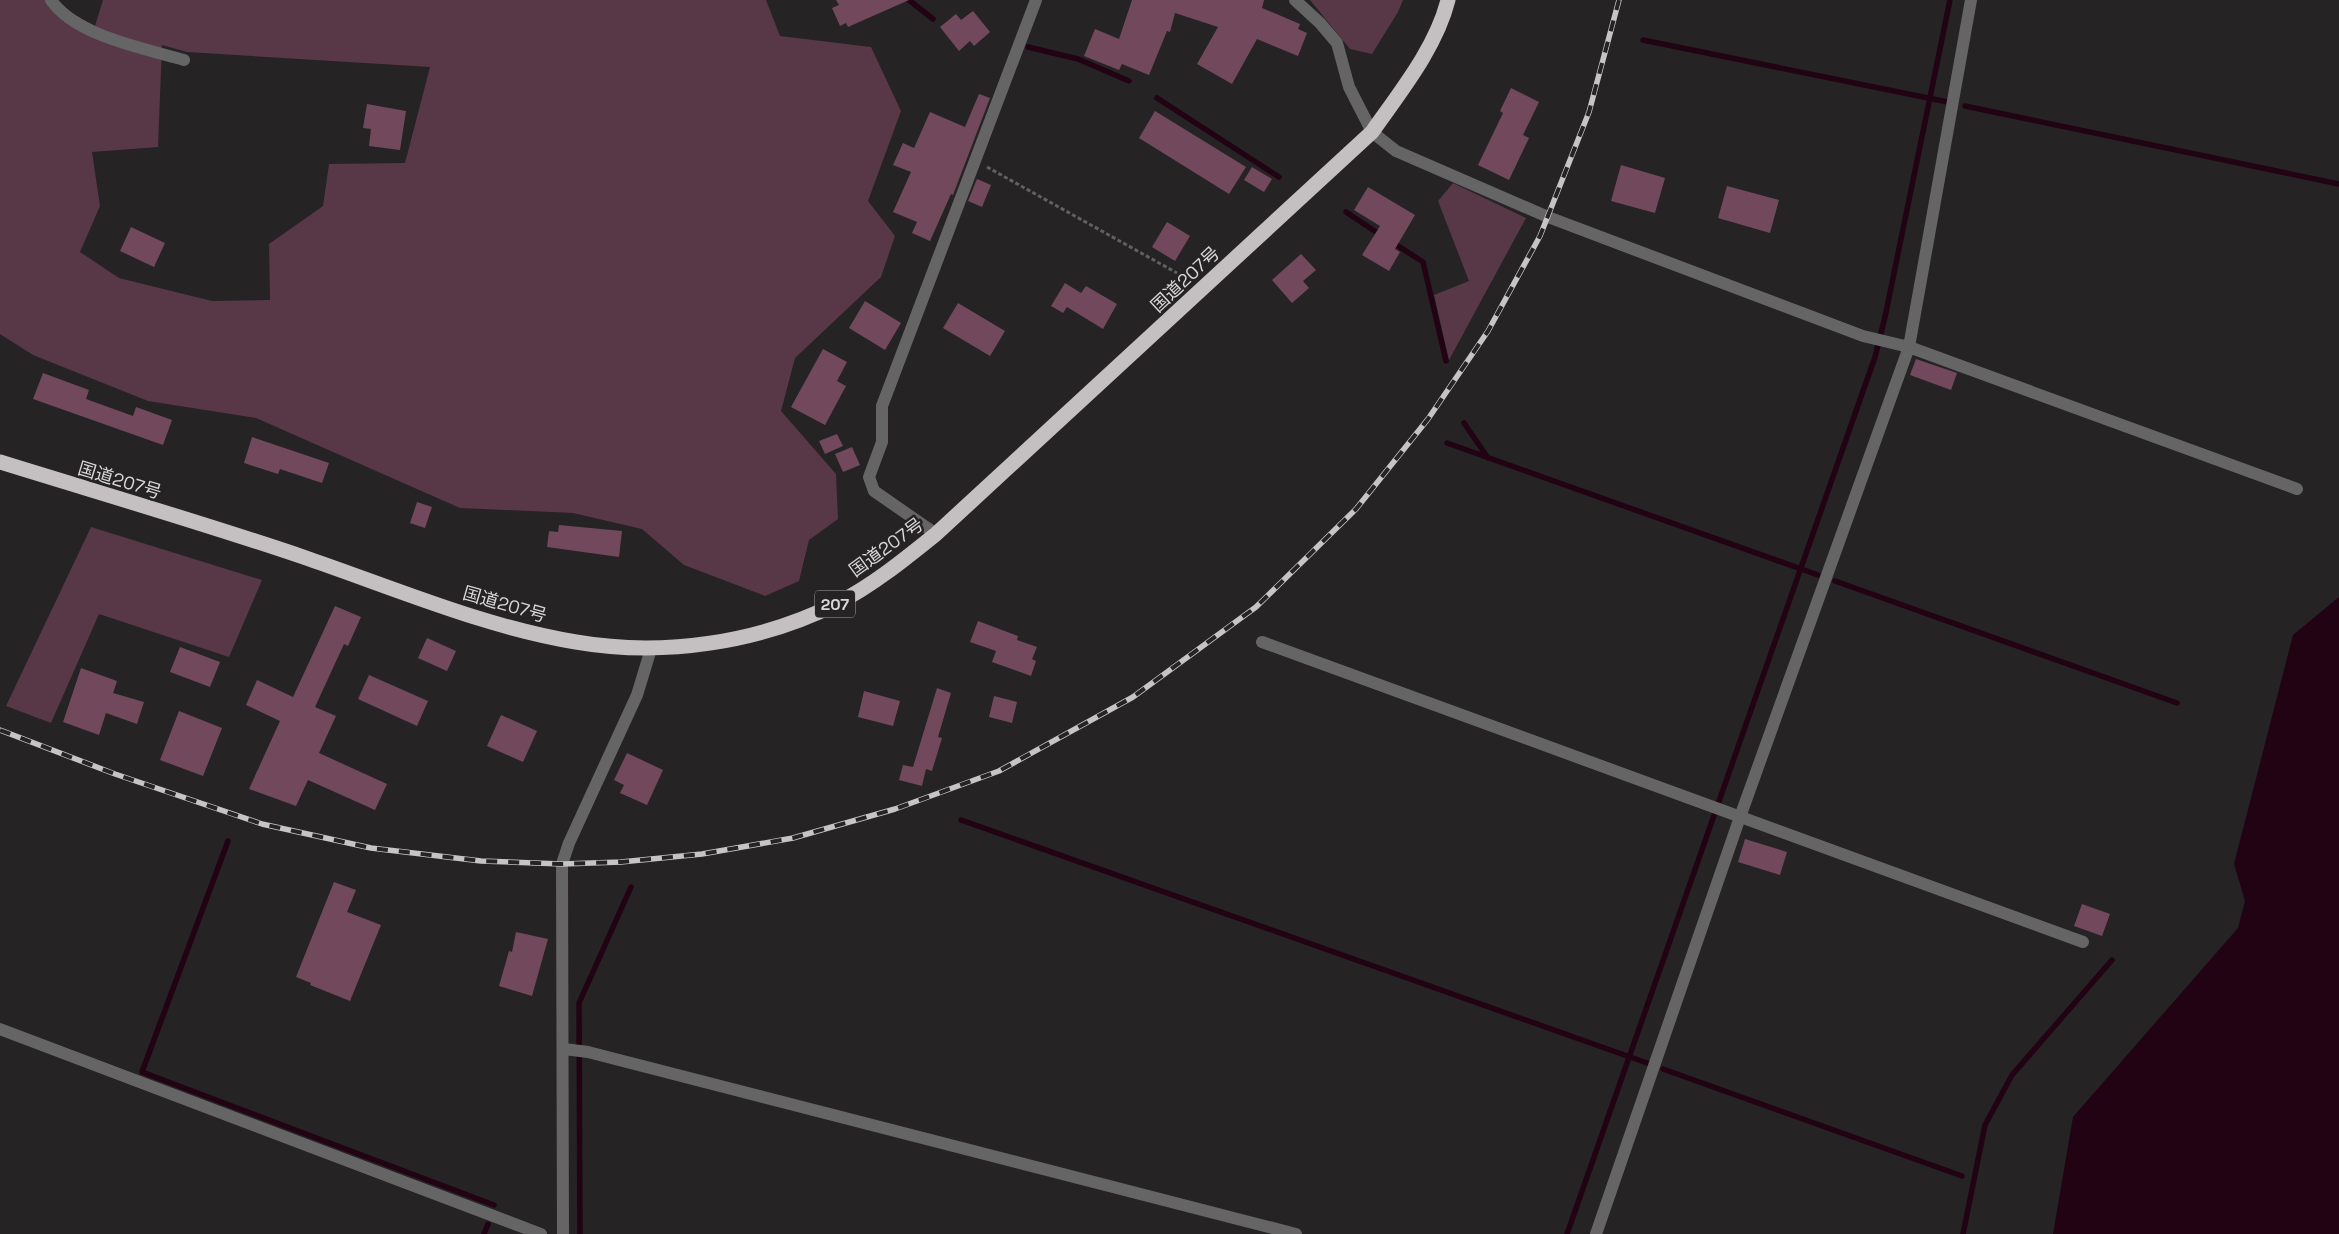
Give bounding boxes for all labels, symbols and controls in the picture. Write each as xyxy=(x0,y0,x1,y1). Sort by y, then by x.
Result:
street label: 国道207号 xyxy=(1146,241,1224,317)
street label: 国道207号 xyxy=(75,456,165,504)
street label: 国道207号 xyxy=(844,512,928,582)
street label: 国道207号 xyxy=(460,581,550,627)
road number: 207 xyxy=(815,590,855,618)

